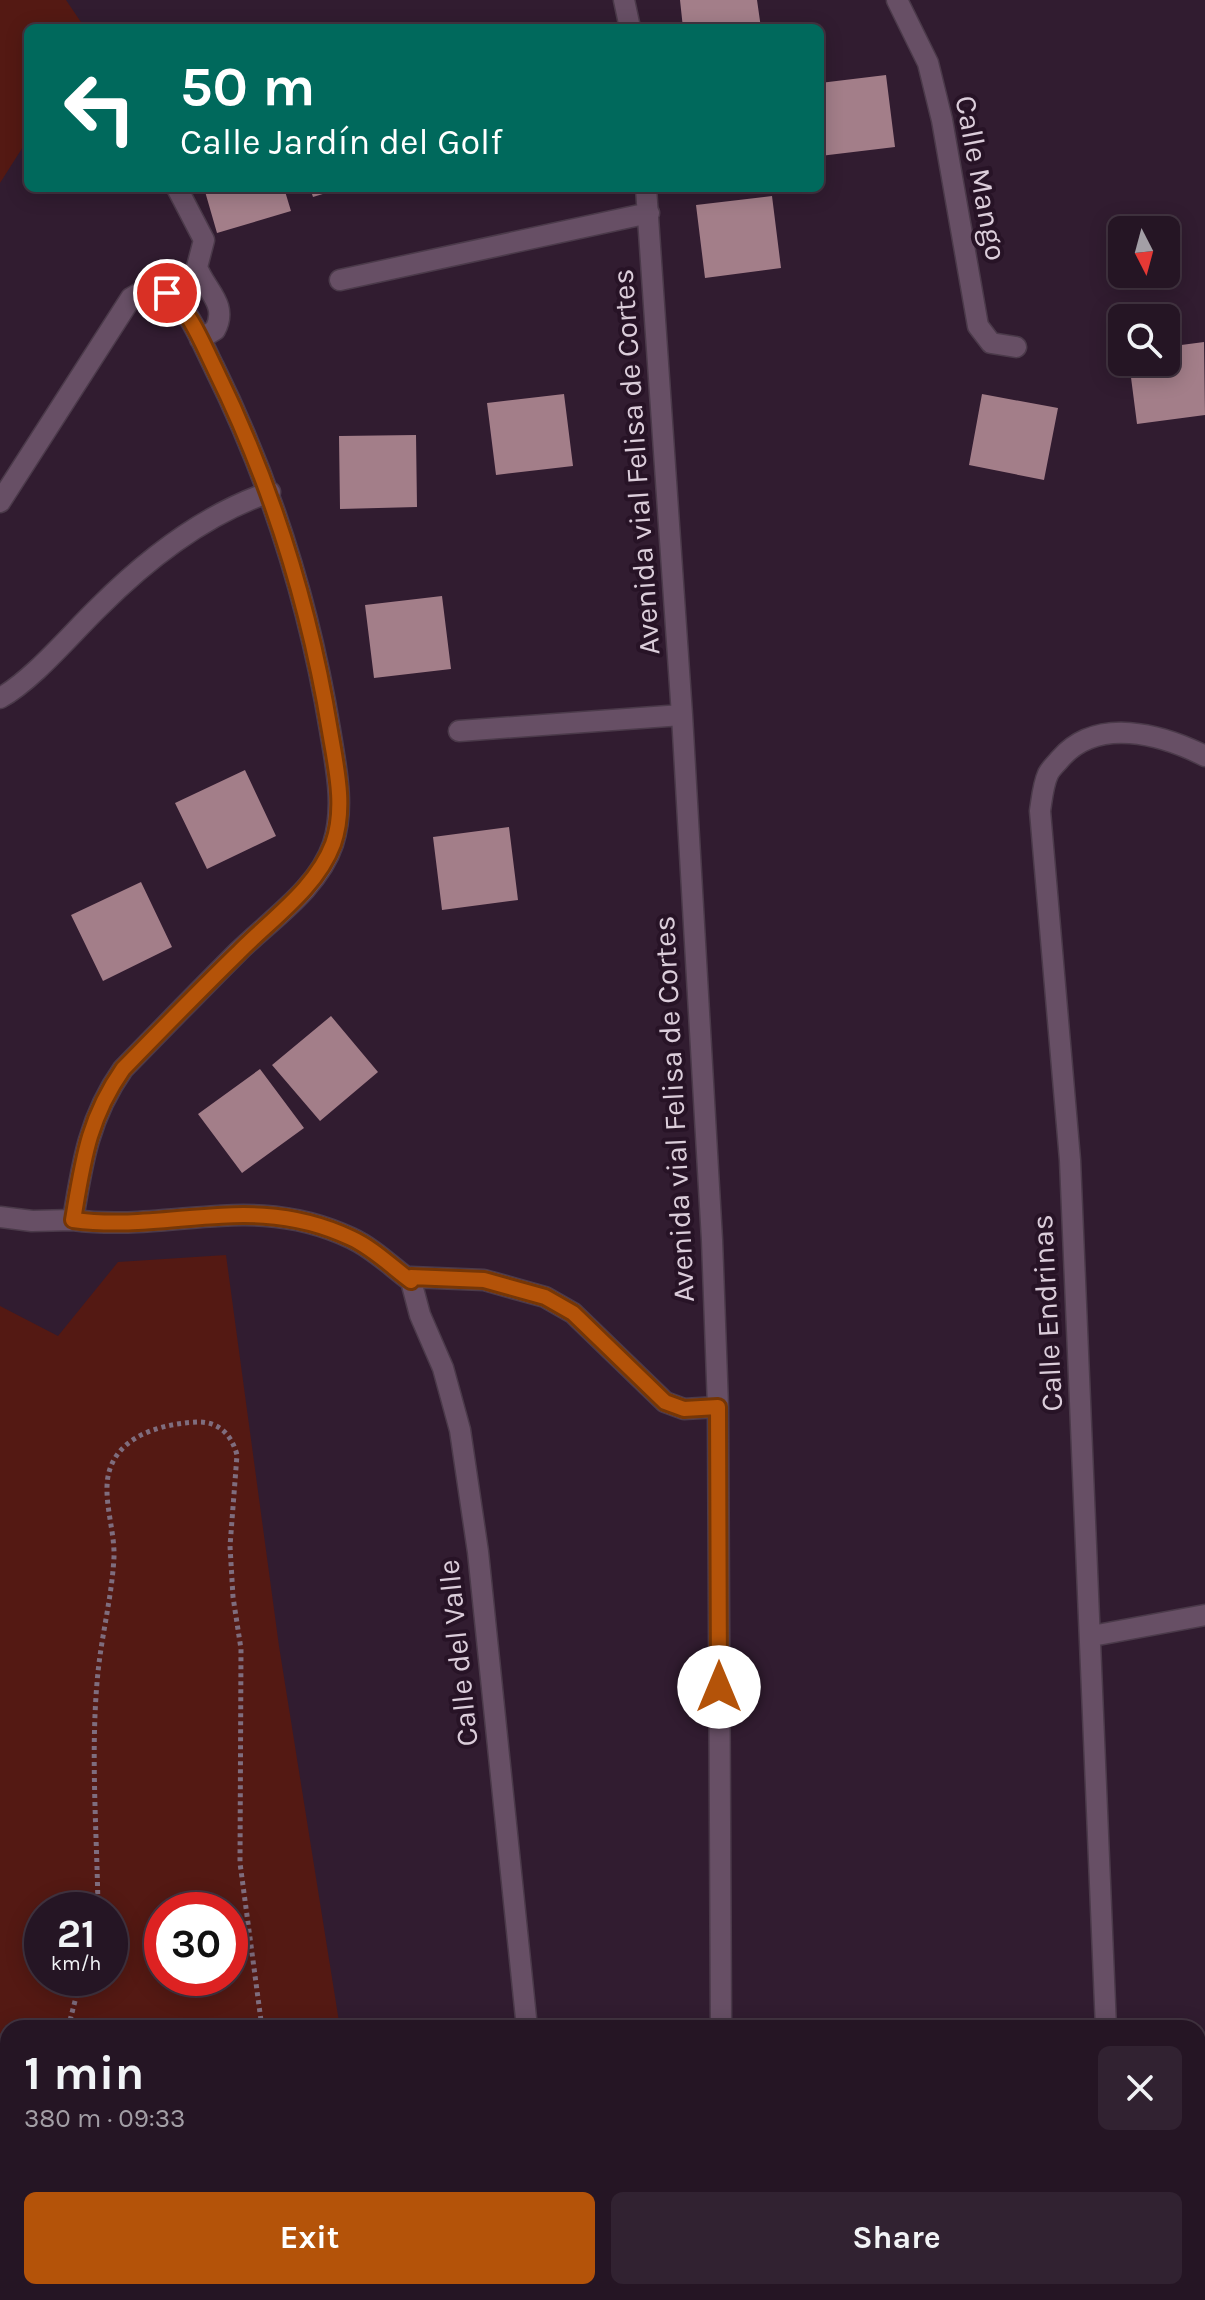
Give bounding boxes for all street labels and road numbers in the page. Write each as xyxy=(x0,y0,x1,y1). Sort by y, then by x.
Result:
street label: Calle Mango xyxy=(947,92,1015,264)
street label: Avenida vial Felisa de Cortes xyxy=(605,268,667,656)
street label: Avenida vial Felisa de Cortes xyxy=(646,915,702,1303)
street label: Calle Endrinas xyxy=(1024,1214,1070,1412)
street label: Calle del Valle xyxy=(430,1558,486,1748)

